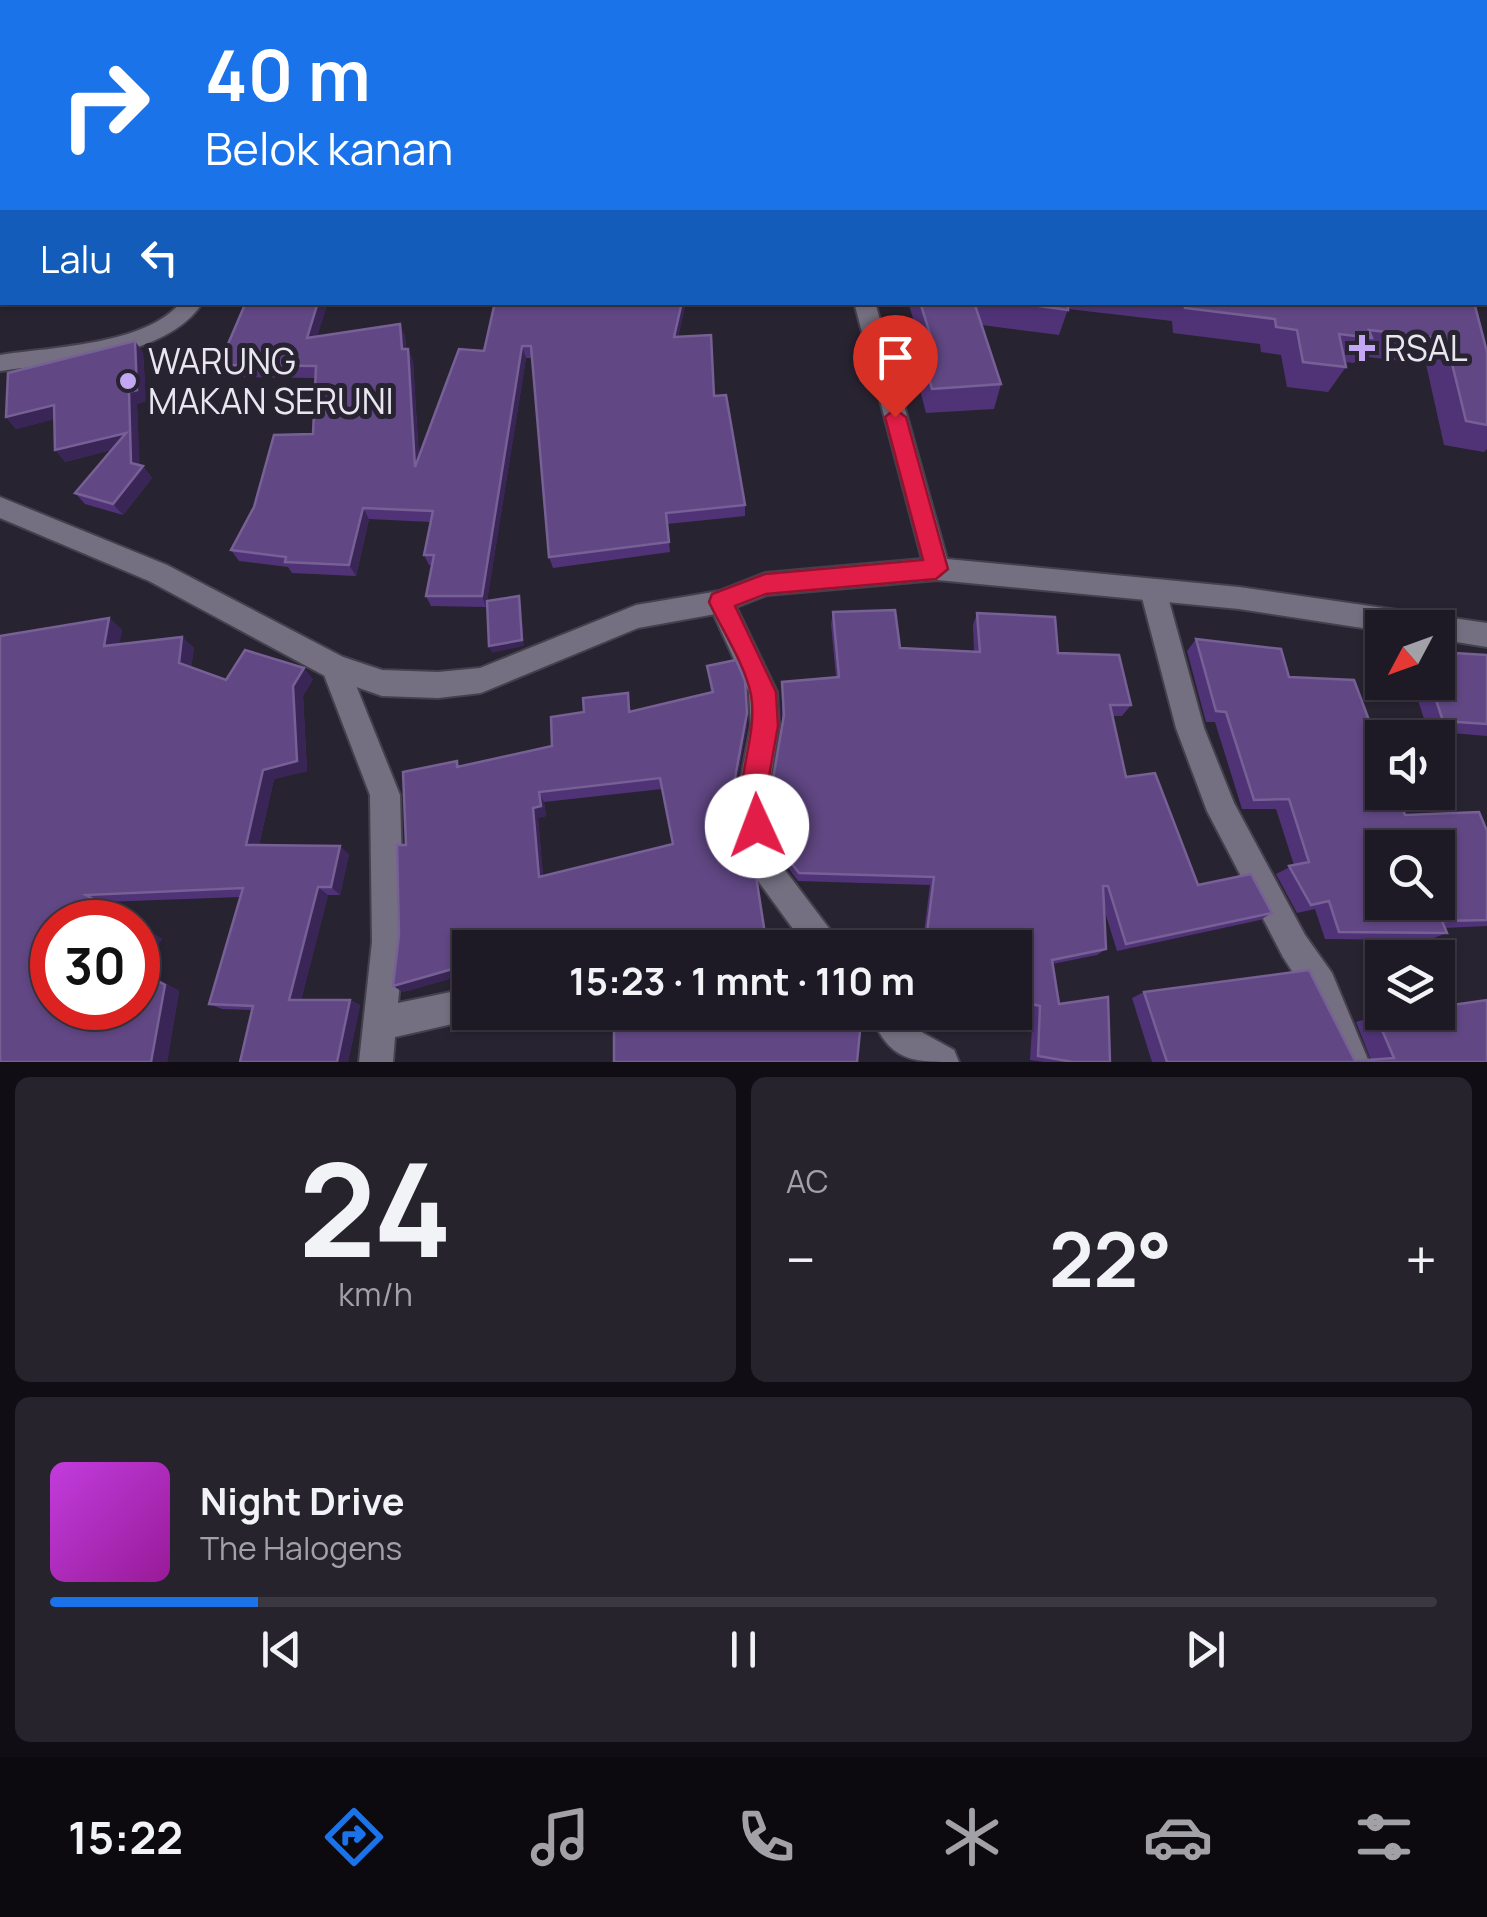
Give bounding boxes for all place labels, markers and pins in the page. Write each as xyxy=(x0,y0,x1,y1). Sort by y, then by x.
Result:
pin xyxy=(853,315,938,418)
place label: RSAL xyxy=(1384,324,1468,372)
marker: RSAL xyxy=(1349,335,1375,361)
place label: WARUNG MAKAN SERUNI xyxy=(148,337,394,425)
marker: WARUNG MAKAN SERUNI xyxy=(117,370,139,392)

